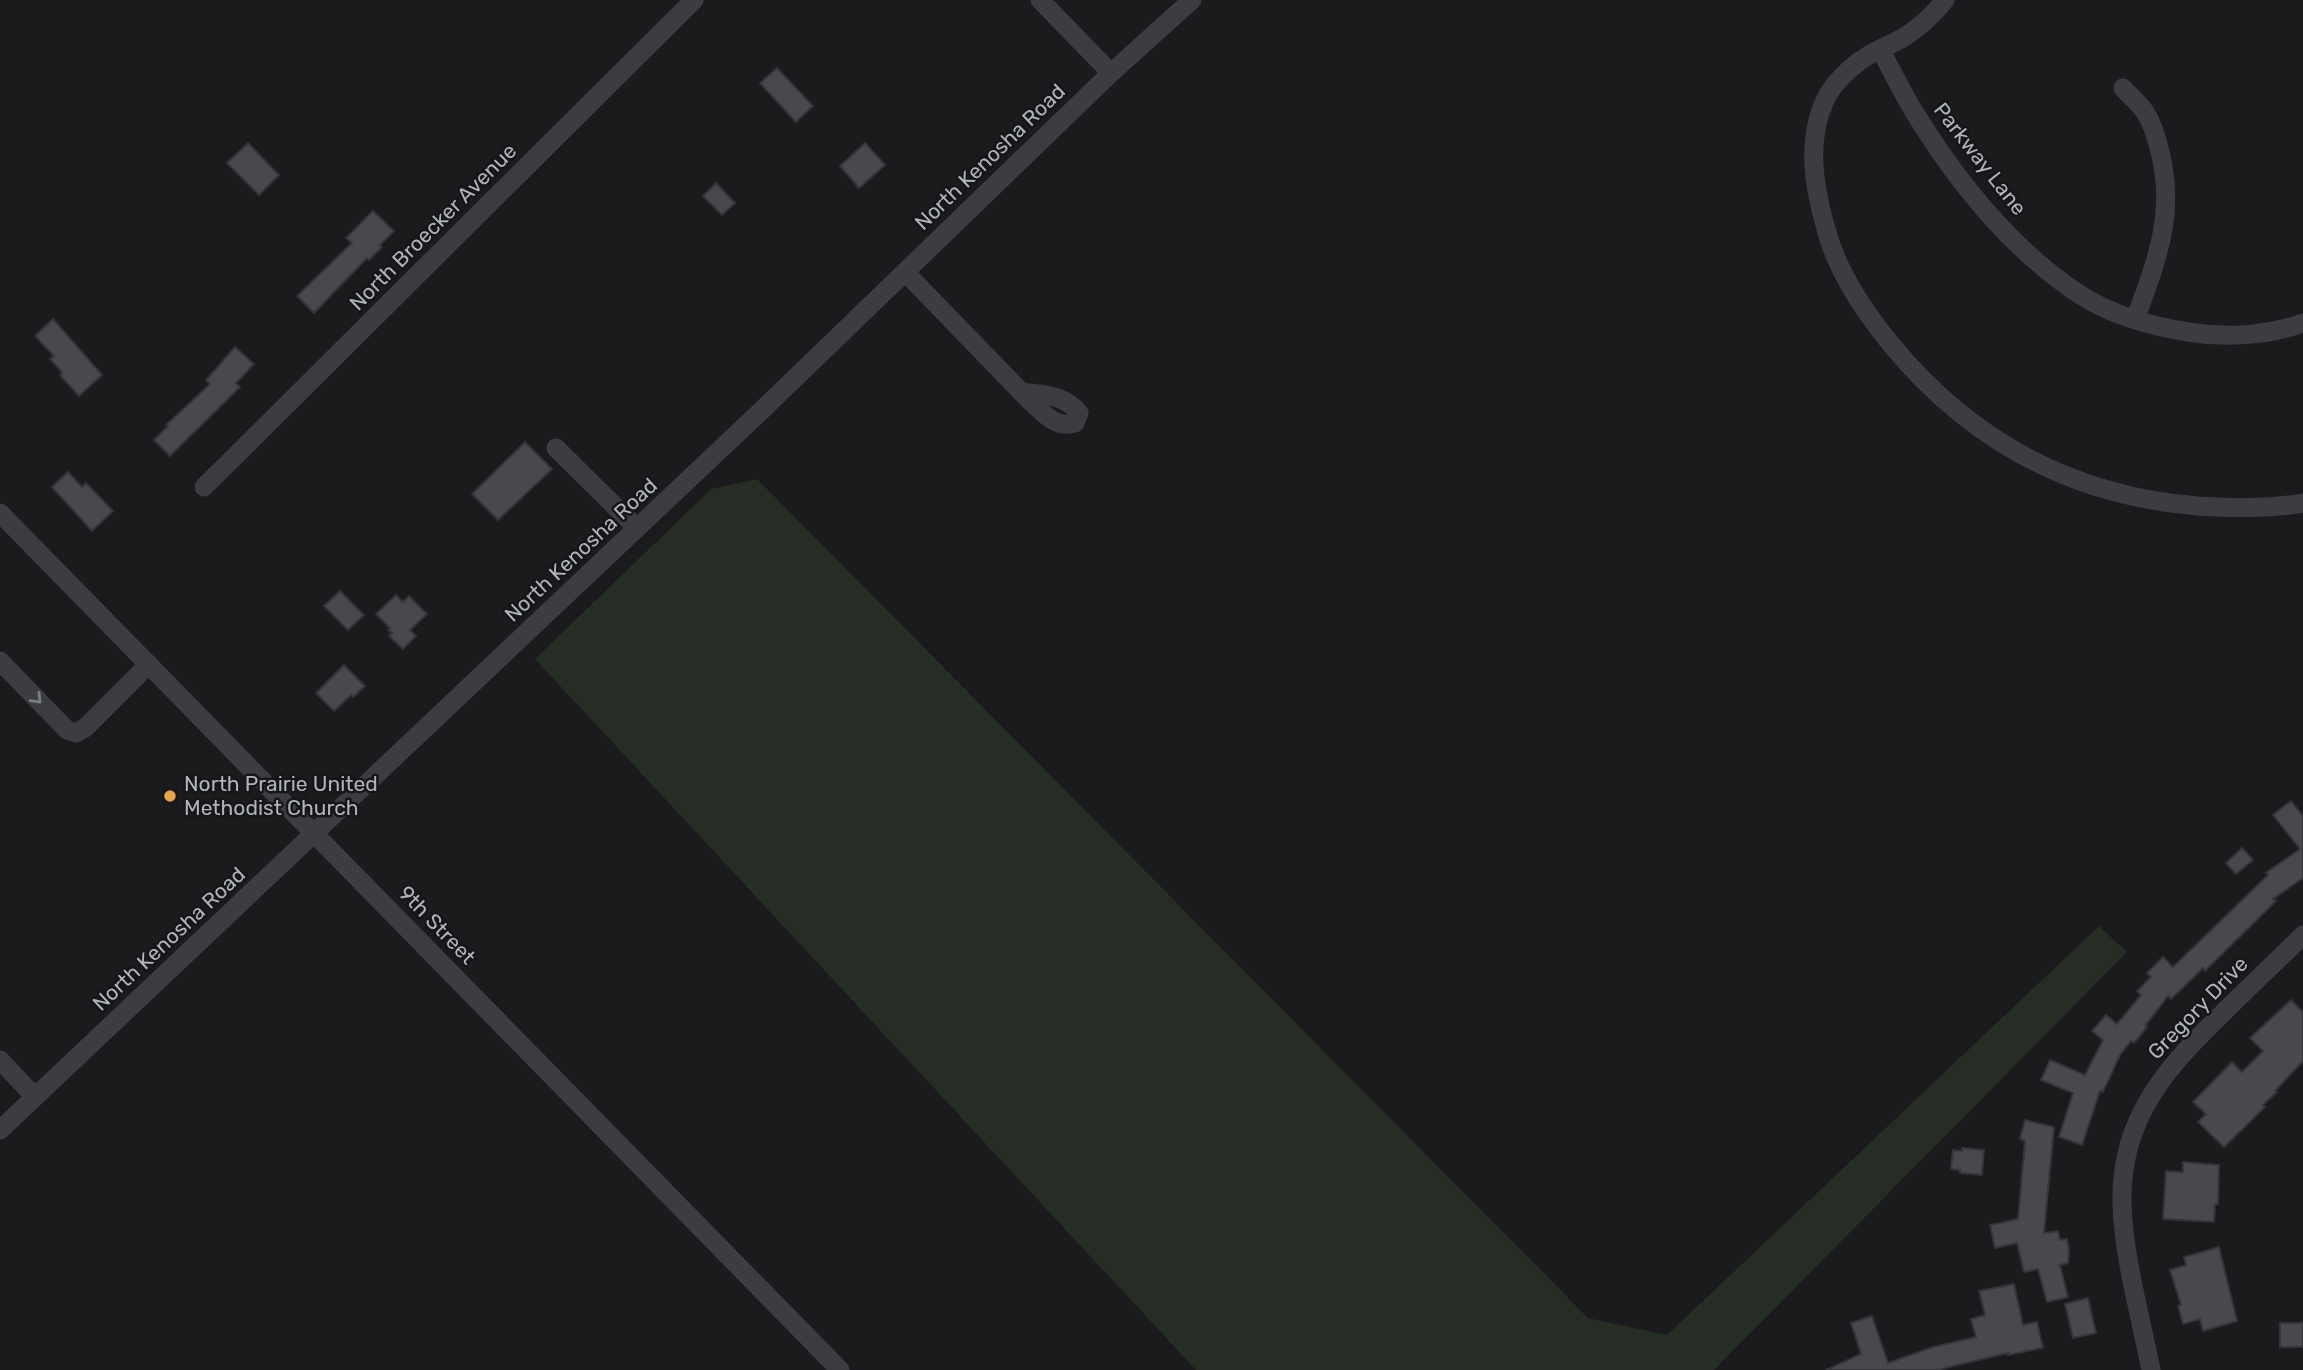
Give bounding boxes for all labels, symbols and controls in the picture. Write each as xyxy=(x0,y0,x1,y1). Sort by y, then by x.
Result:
street label: North Kenosha Road xyxy=(909,78,1070,235)
street label: Parkway Lane xyxy=(1929,98,2032,220)
street label: North Broecker Avenue xyxy=(344,138,521,315)
street label: North Kenosha Road xyxy=(499,473,662,627)
one-way arrow xyxy=(28,690,41,703)
place label: North Prairie United Methodist Church xyxy=(184,771,378,820)
marker: North Prairie United Methodist Church xyxy=(162,788,178,804)
street label: North Kenosha Road xyxy=(87,862,250,1016)
street label: 9th Street xyxy=(394,880,481,969)
street label: Gregory Drive xyxy=(2142,951,2253,1064)

